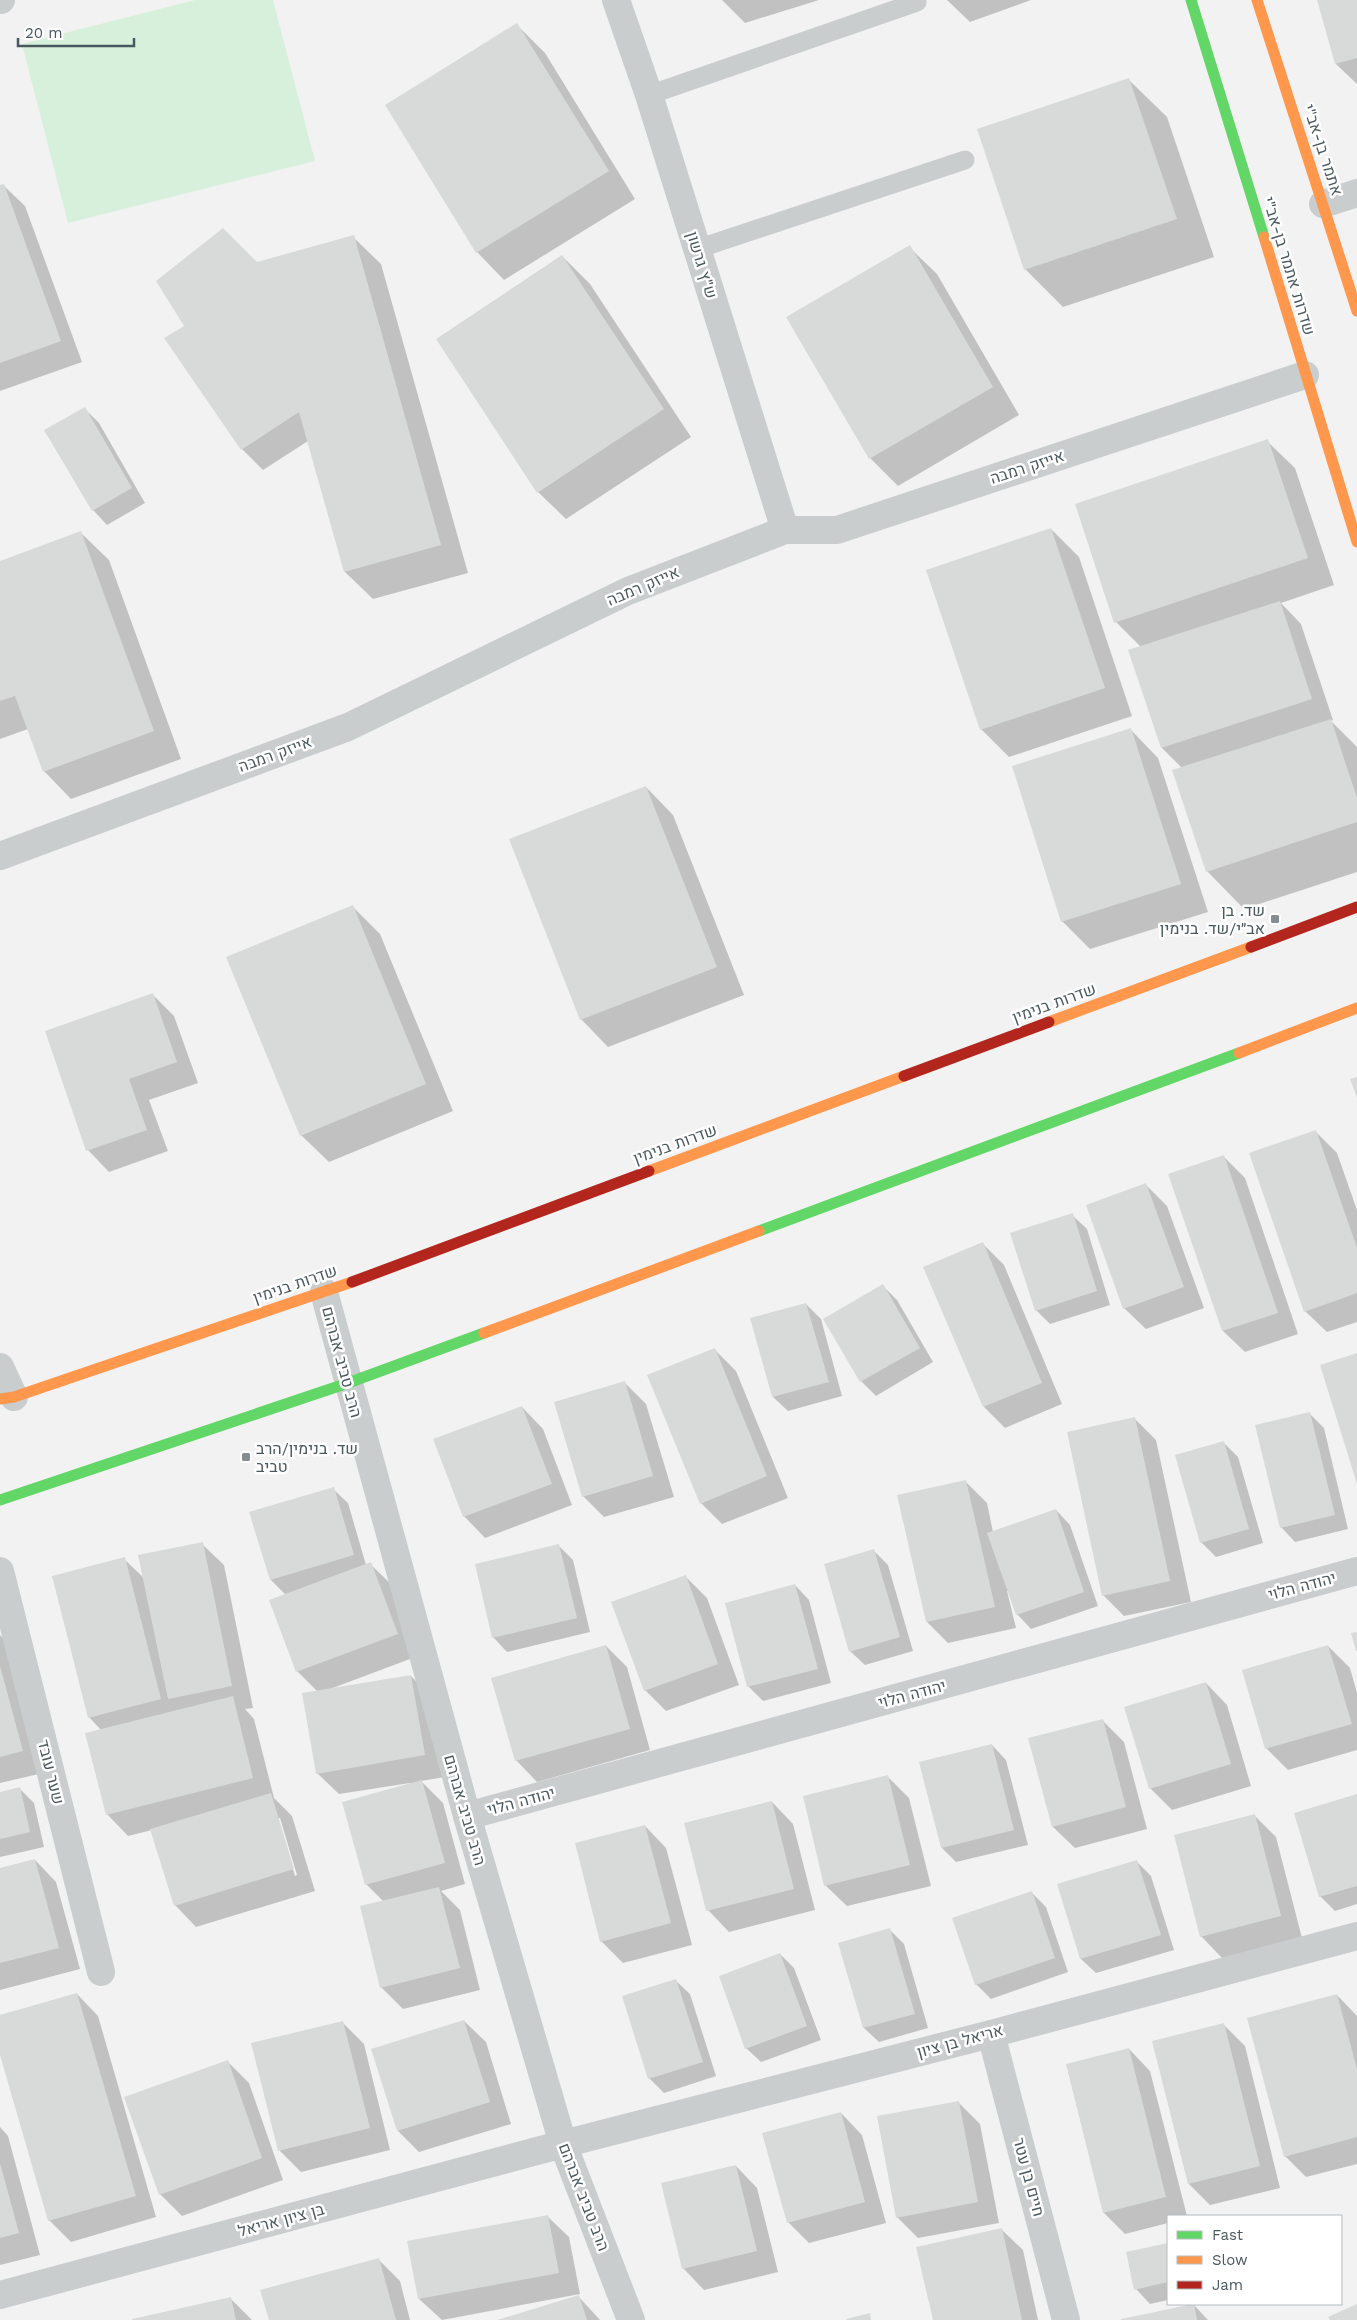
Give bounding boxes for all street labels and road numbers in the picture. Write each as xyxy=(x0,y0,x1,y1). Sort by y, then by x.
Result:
street label: אתמר בן-אב"י xyxy=(1299,102,1347,198)
street label: שדרות אתמר בן-אב"י xyxy=(1259,194,1319,338)
street label: ש"ץ גרשון xyxy=(683,229,721,301)
street label: אייזק רמבה xyxy=(988,446,1066,488)
street label: אייזק רמבה xyxy=(604,562,682,610)
street label: אייזק רמבה xyxy=(236,732,314,776)
street label: שדרות בנימין xyxy=(1010,979,1098,1027)
street label: שדרות בנימין xyxy=(631,1120,719,1168)
street label: שדרות בנימין xyxy=(250,1261,340,1307)
street label: הרב טביב אברהם xyxy=(318,1304,366,1420)
street label: יהודה הלוי xyxy=(1266,1568,1338,1604)
street label: יהודה הלוי xyxy=(876,1676,948,1712)
street label: שער עובד xyxy=(34,1738,68,1806)
street label: הרב טביב אברהם xyxy=(440,1752,490,1868)
street label: יהודה הלוי xyxy=(485,1783,557,1819)
street label: אריאל בן ציון xyxy=(915,2020,1005,2062)
street label: חיים בן עטר xyxy=(1009,2136,1049,2218)
street label: הרב טביב אברהם xyxy=(555,2140,613,2254)
street label: בן ציון אריאל xyxy=(236,2199,327,2241)

